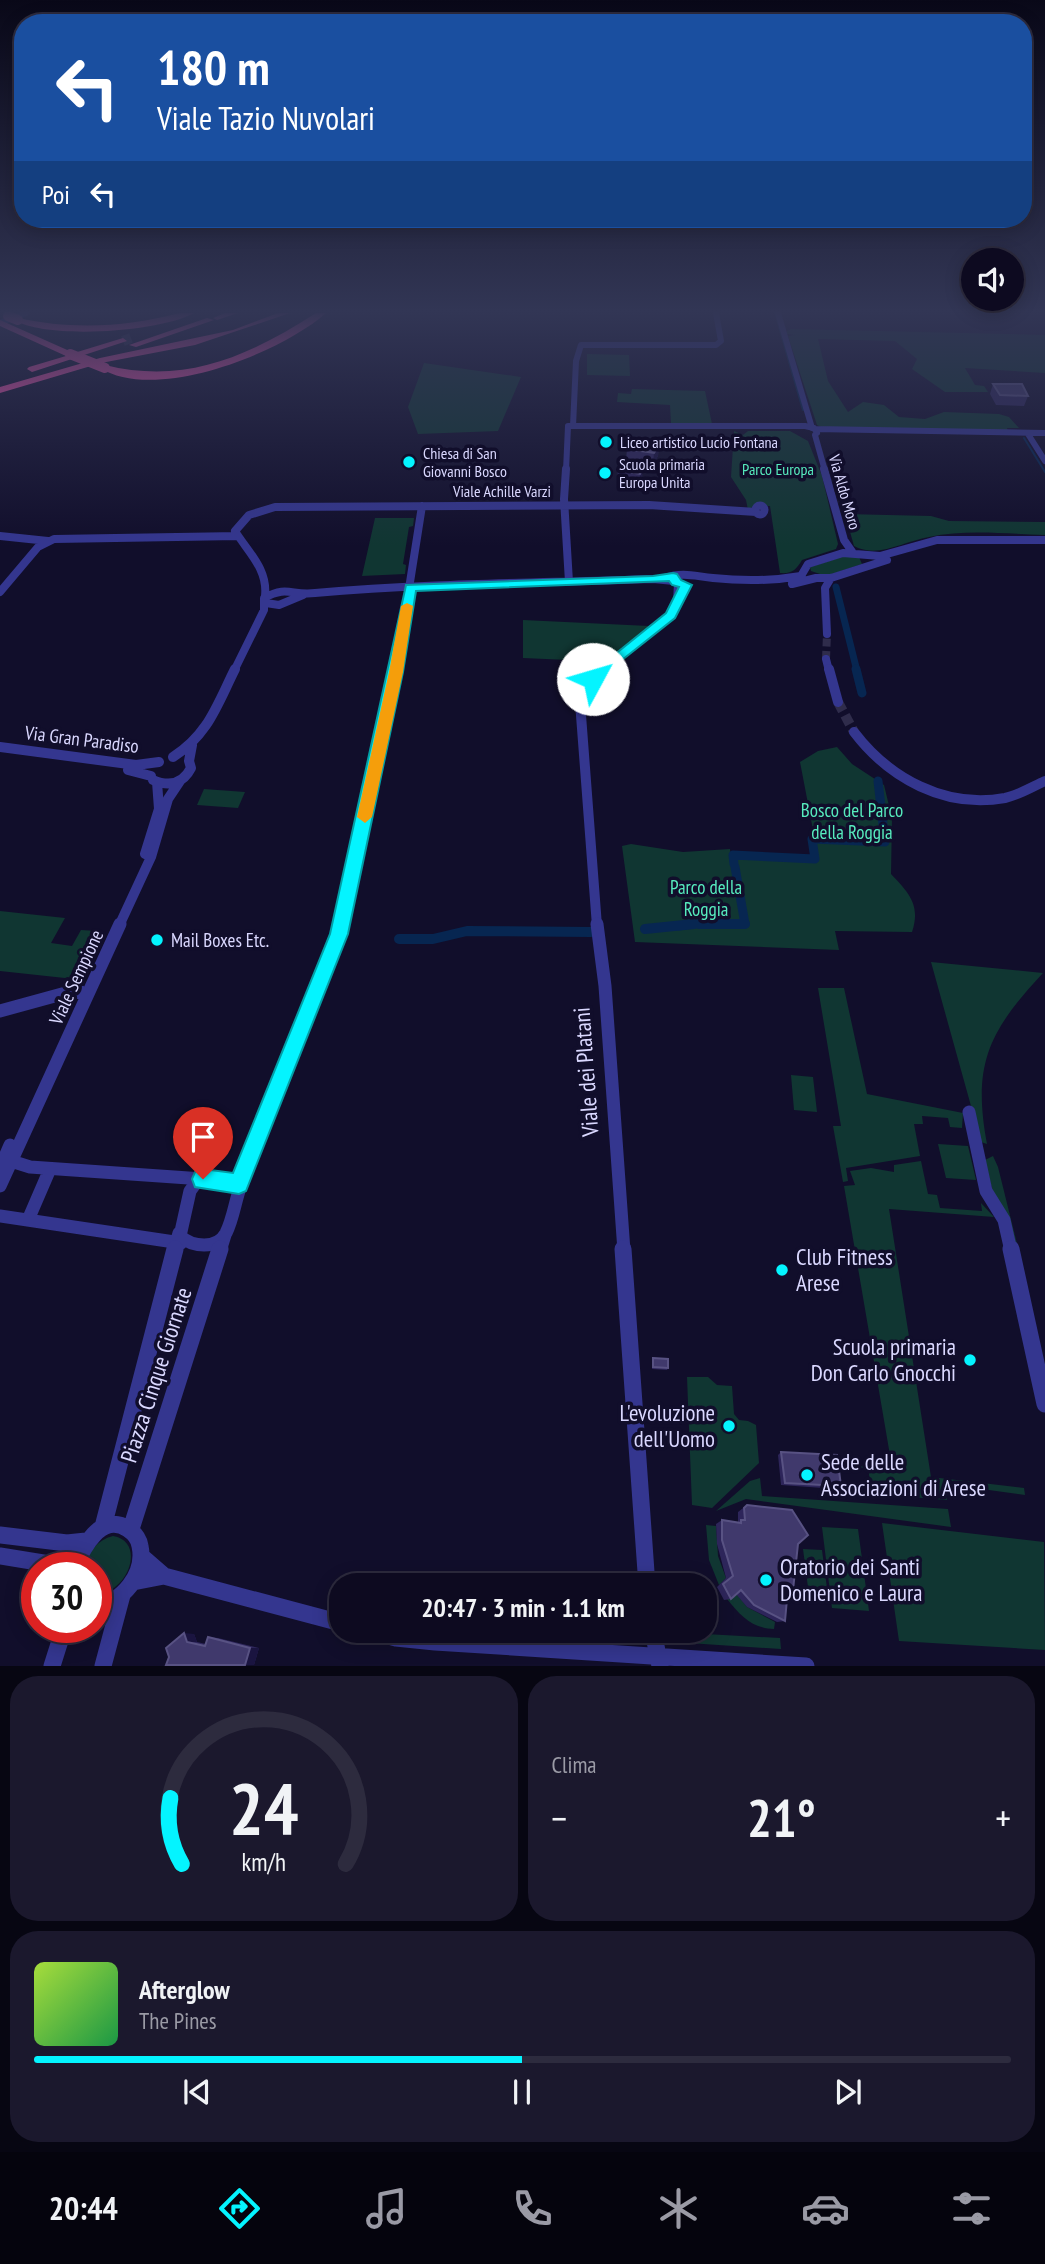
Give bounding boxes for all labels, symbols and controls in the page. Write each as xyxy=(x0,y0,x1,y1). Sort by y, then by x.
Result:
text: 180 m xyxy=(157,35,270,99)
icon: left xyxy=(42,42,133,133)
text: Viale Tazio Nuvolari xyxy=(157,97,375,139)
icon: left xyxy=(84,175,122,213)
text: Poi xyxy=(42,178,70,211)
map controls xyxy=(961,248,1024,311)
button: sound xyxy=(961,248,1024,311)
place label: Liceo artistico Lucio Fontana xyxy=(620,432,778,452)
marker: Liceo artistico Lucio Fontana xyxy=(598,434,614,450)
place label: Chiesa di San Giovanni Bosco xyxy=(423,443,507,481)
street label: Via Aldo Moro xyxy=(824,451,865,532)
marker: Chiesa di San Giovanni Bosco xyxy=(401,454,417,470)
place label: Scuola primaria Europa Unita xyxy=(619,454,705,492)
park label: Parco Europa xyxy=(742,459,814,479)
marker: Scuola primaria Europa Unita xyxy=(597,465,613,481)
street label: Viale Achille Varzi xyxy=(452,481,551,501)
position arrow xyxy=(556,642,630,716)
street label: Via Gran Paradiso xyxy=(23,720,140,758)
park label: Bosco del Parco della Roggia xyxy=(801,798,903,844)
park label: Parco della Roggia xyxy=(670,875,742,921)
street label: Viale Sempione xyxy=(43,926,108,1029)
place label: Mail Boxes Etc. xyxy=(171,928,269,952)
marker: Mail Boxes Etc. xyxy=(149,932,165,948)
street label: Viale dei Platani xyxy=(567,1006,605,1139)
pin xyxy=(173,1107,233,1179)
icon: arrive xyxy=(184,1118,222,1156)
place label: Club Fitness Arese xyxy=(796,1242,893,1297)
marker: Club Fitness Arese xyxy=(774,1262,790,1278)
street label: Piazza Cinque Giornate xyxy=(114,1284,198,1466)
place label: Scuola primaria Don Carlo Gnocchi xyxy=(811,1332,956,1387)
marker: Scuola primaria Don Carlo Gnocchi xyxy=(962,1352,978,1368)
place label: L'evoluzione dell'Uomo xyxy=(619,1398,715,1453)
marker: L'evoluzione dell'Uomo xyxy=(721,1418,737,1434)
place label: Sede delle Associazioni di Arese xyxy=(821,1447,986,1502)
marker: Sede delle Associazioni di Arese xyxy=(799,1467,815,1483)
speed limit sign: 30 xyxy=(21,1552,112,1643)
place label: Oratorio dei Santi Domenico e Laura xyxy=(780,1552,922,1607)
marker: Oratorio dei Santi Domenico e Laura xyxy=(758,1572,774,1588)
text: 20:47 · 3 min · 1.1 km xyxy=(421,1591,625,1624)
text: Clima xyxy=(552,1750,597,1779)
text: 24 xyxy=(229,1761,299,1855)
text: 21° xyxy=(747,1784,816,1851)
text: − xyxy=(552,1793,567,1842)
text: + xyxy=(995,1793,1011,1842)
text: km/h xyxy=(242,1846,286,1878)
text: Afterglow xyxy=(139,1973,230,2006)
text: The Pines xyxy=(139,2006,217,2035)
icon: previous xyxy=(178,2073,216,2111)
icon: pause xyxy=(503,2073,541,2111)
icon: next xyxy=(829,2073,867,2111)
icon: directions xyxy=(215,2184,264,2233)
icon: music xyxy=(362,2184,411,2233)
icon: phone xyxy=(508,2184,557,2233)
icon: climate xyxy=(654,2184,703,2233)
icon: car xyxy=(801,2184,850,2233)
icon: filters xyxy=(947,2184,996,2233)
text: 20:44 xyxy=(49,2187,118,2229)

